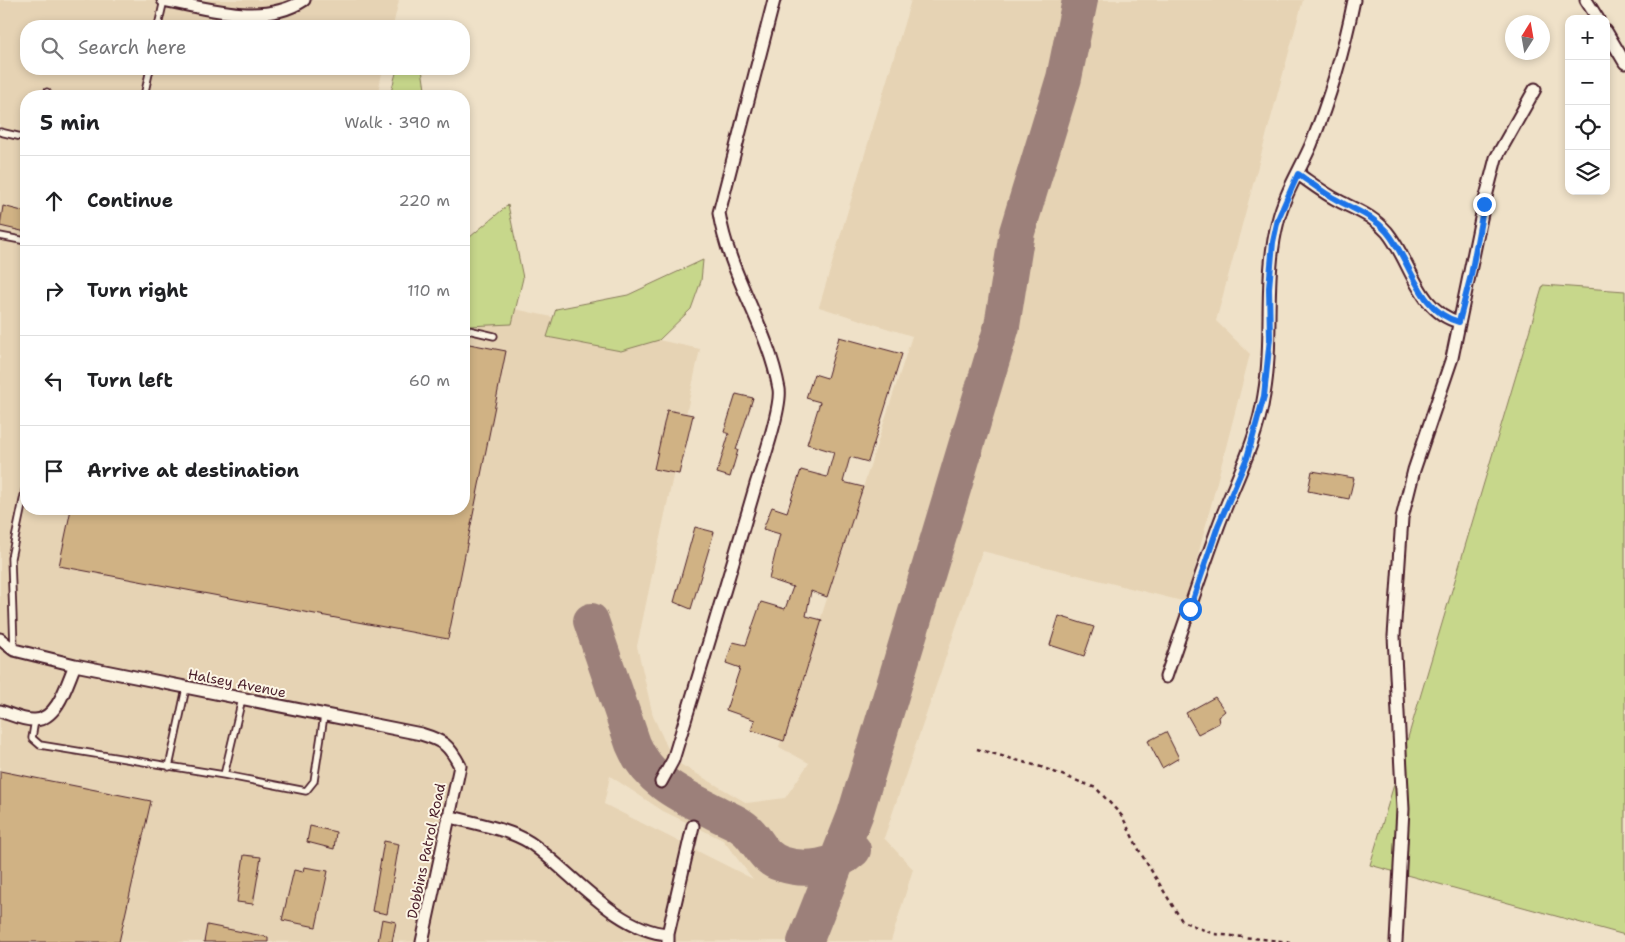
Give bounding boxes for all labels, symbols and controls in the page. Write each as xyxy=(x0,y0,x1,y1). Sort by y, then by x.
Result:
north arrow xyxy=(1505,15,1550,60)
map controls xyxy=(1565,15,1610,195)
button: + xyxy=(1565,15,1610,60)
search box xyxy=(20,20,470,75)
icon: search xyxy=(38,34,66,62)
text: Search here xyxy=(78,35,187,60)
button: − xyxy=(1565,60,1610,105)
button: locate xyxy=(1565,105,1610,150)
text: 5 min xyxy=(40,109,100,137)
text: Walk · 390 m xyxy=(344,112,450,133)
button: layers xyxy=(1565,150,1610,195)
icon: ahead xyxy=(40,187,68,215)
text: Continue xyxy=(87,188,173,213)
text: 220 m xyxy=(398,190,450,211)
route end xyxy=(1473,193,1496,216)
icon: right xyxy=(40,277,68,305)
text: Turn right xyxy=(87,278,188,303)
text: 110 m xyxy=(407,280,450,301)
icon: left xyxy=(40,367,68,395)
text: Turn left xyxy=(87,368,173,393)
text: 60 m xyxy=(409,370,450,391)
icon: arrive xyxy=(40,457,68,485)
text: Arrive at destination xyxy=(87,458,299,483)
route start xyxy=(1179,598,1202,621)
street label: Halsey Avenue xyxy=(186,665,288,701)
street label: Dobbins Patrol Road xyxy=(403,781,449,920)

